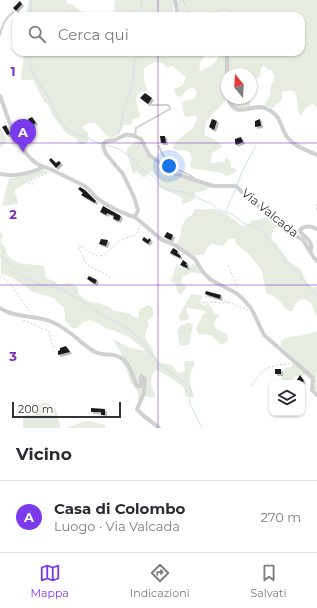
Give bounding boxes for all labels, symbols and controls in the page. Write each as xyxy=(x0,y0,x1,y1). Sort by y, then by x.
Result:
search box xyxy=(12,12,305,56)
icon: search xyxy=(26,23,48,45)
text: Cerca qui xyxy=(58,25,129,44)
text: 1 xyxy=(10,63,16,79)
north arrow xyxy=(221,68,257,104)
pin: A xyxy=(10,119,36,152)
your location xyxy=(159,156,179,176)
street label: Via Valcada xyxy=(239,185,302,240)
text: 2 xyxy=(9,206,17,222)
text: 3 xyxy=(8,348,17,364)
map controls xyxy=(269,380,305,416)
button: layers xyxy=(269,380,305,416)
scale bar xyxy=(12,400,121,419)
text: 200 m xyxy=(18,402,53,416)
text: Vicino xyxy=(16,444,72,464)
text: Casa di Colombo xyxy=(54,499,185,518)
text: A xyxy=(24,509,34,525)
text: 270 m xyxy=(260,509,301,525)
text: Luogo · Via Valcada xyxy=(54,518,180,534)
tab: Mappa xyxy=(31,562,69,600)
tab: Indicazioni xyxy=(130,562,190,600)
tab: Salvati xyxy=(251,562,287,600)

